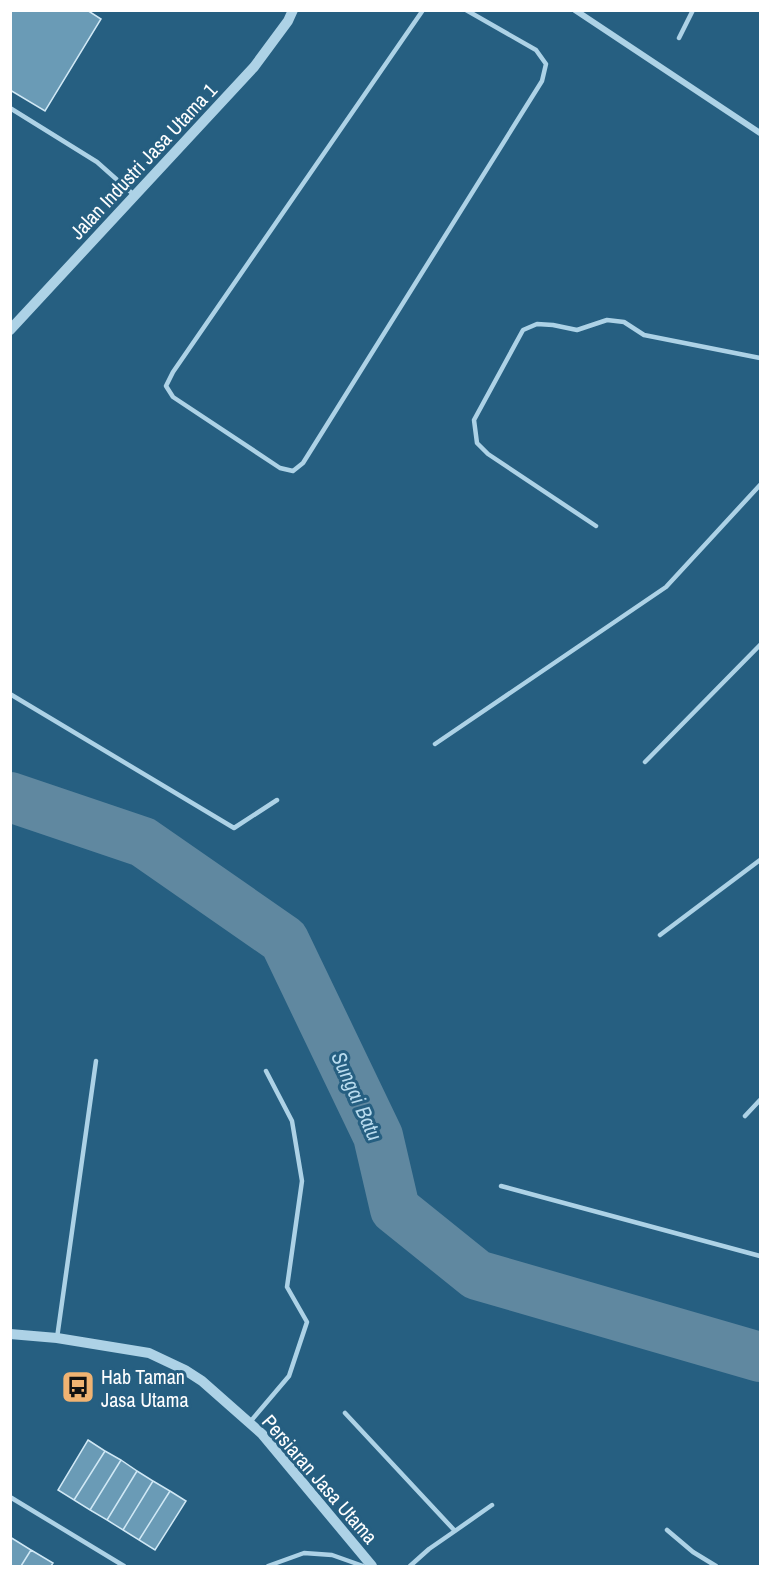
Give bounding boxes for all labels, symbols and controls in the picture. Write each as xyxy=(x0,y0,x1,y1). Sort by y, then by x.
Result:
street label: Jalan Industri Jasa Utama 1 xyxy=(63,77,223,245)
water label: Sungai Batu xyxy=(324,1047,390,1146)
place label: Hab Taman Jasa Utama xyxy=(101,1363,189,1413)
bus stop icon: Hab Taman Jasa Utama xyxy=(60,1369,96,1405)
street label: Persiaran Jasa Utama xyxy=(256,1409,384,1549)

